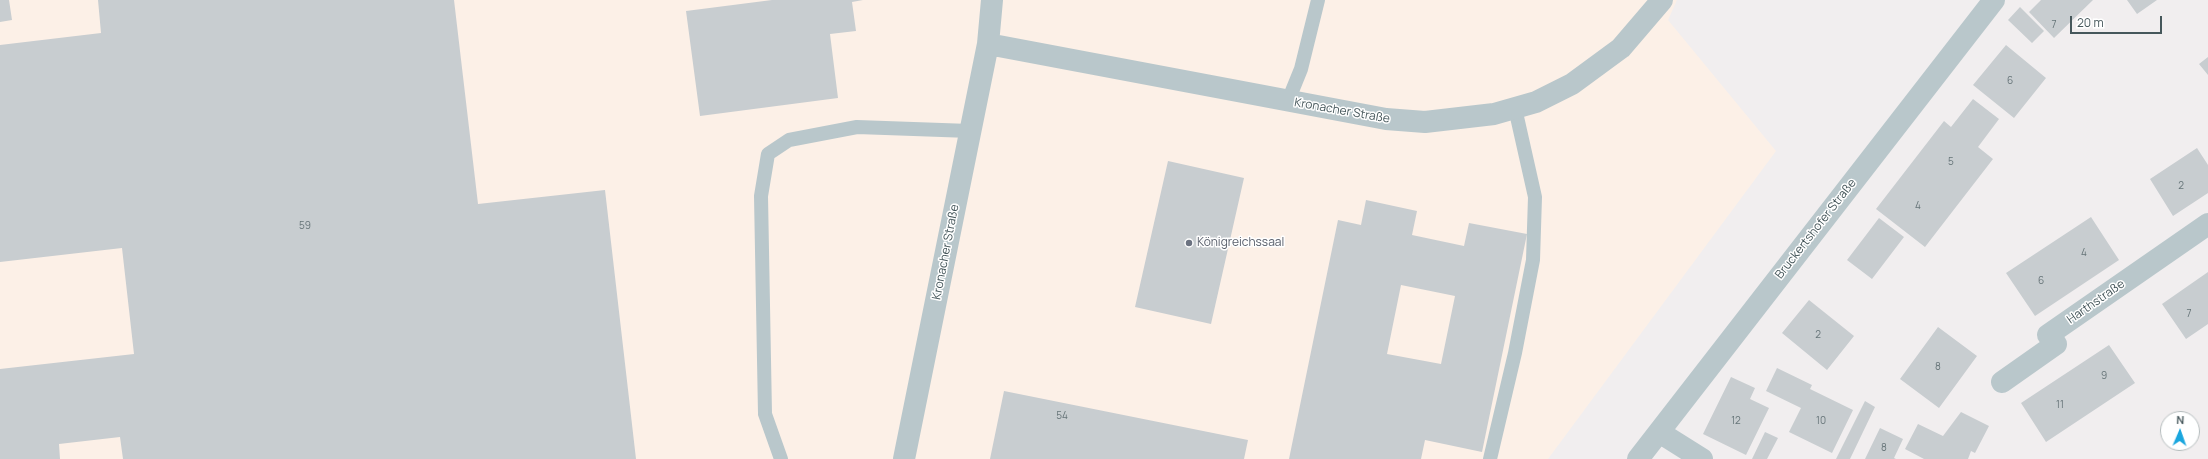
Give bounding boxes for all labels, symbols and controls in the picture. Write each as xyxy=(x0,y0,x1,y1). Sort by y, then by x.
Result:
scale bar xyxy=(2072,8,2164,34)
text: 20 m xyxy=(2077,14,2104,31)
house number: 7 xyxy=(2051,19,2057,31)
house number: 6 xyxy=(2007,75,2013,87)
street label: Kronacher Straße xyxy=(1293,95,1391,127)
house number: 5 xyxy=(1948,156,1954,168)
street label: Bruckertshofer Straße xyxy=(1773,176,1859,282)
house number: 2 xyxy=(2178,180,2184,192)
house number: 4 xyxy=(1915,200,1921,212)
street label: Kronacher Straße xyxy=(930,203,962,301)
house number: 59 xyxy=(299,220,311,232)
place label: Königreichssaal xyxy=(1197,236,1284,250)
marker: Königreichssaal xyxy=(1184,238,1194,248)
house number: 4 xyxy=(2081,247,2087,259)
house number: 6 xyxy=(2038,275,2044,287)
street label: Harthstraße xyxy=(2064,277,2128,327)
house number: 7 xyxy=(2186,308,2192,320)
house number: 2 xyxy=(1815,329,1821,341)
house number: 8 xyxy=(1935,361,1941,373)
house number: 9 xyxy=(2101,370,2107,382)
house number: 11 xyxy=(2056,399,2064,411)
house number: 54 xyxy=(1056,410,1068,422)
north arrow xyxy=(2160,411,2200,451)
text: N xyxy=(2176,412,2185,427)
house number: 12 xyxy=(1731,415,1741,427)
house number: 10 xyxy=(1816,415,1826,427)
house number: 8 xyxy=(1881,442,1887,454)

